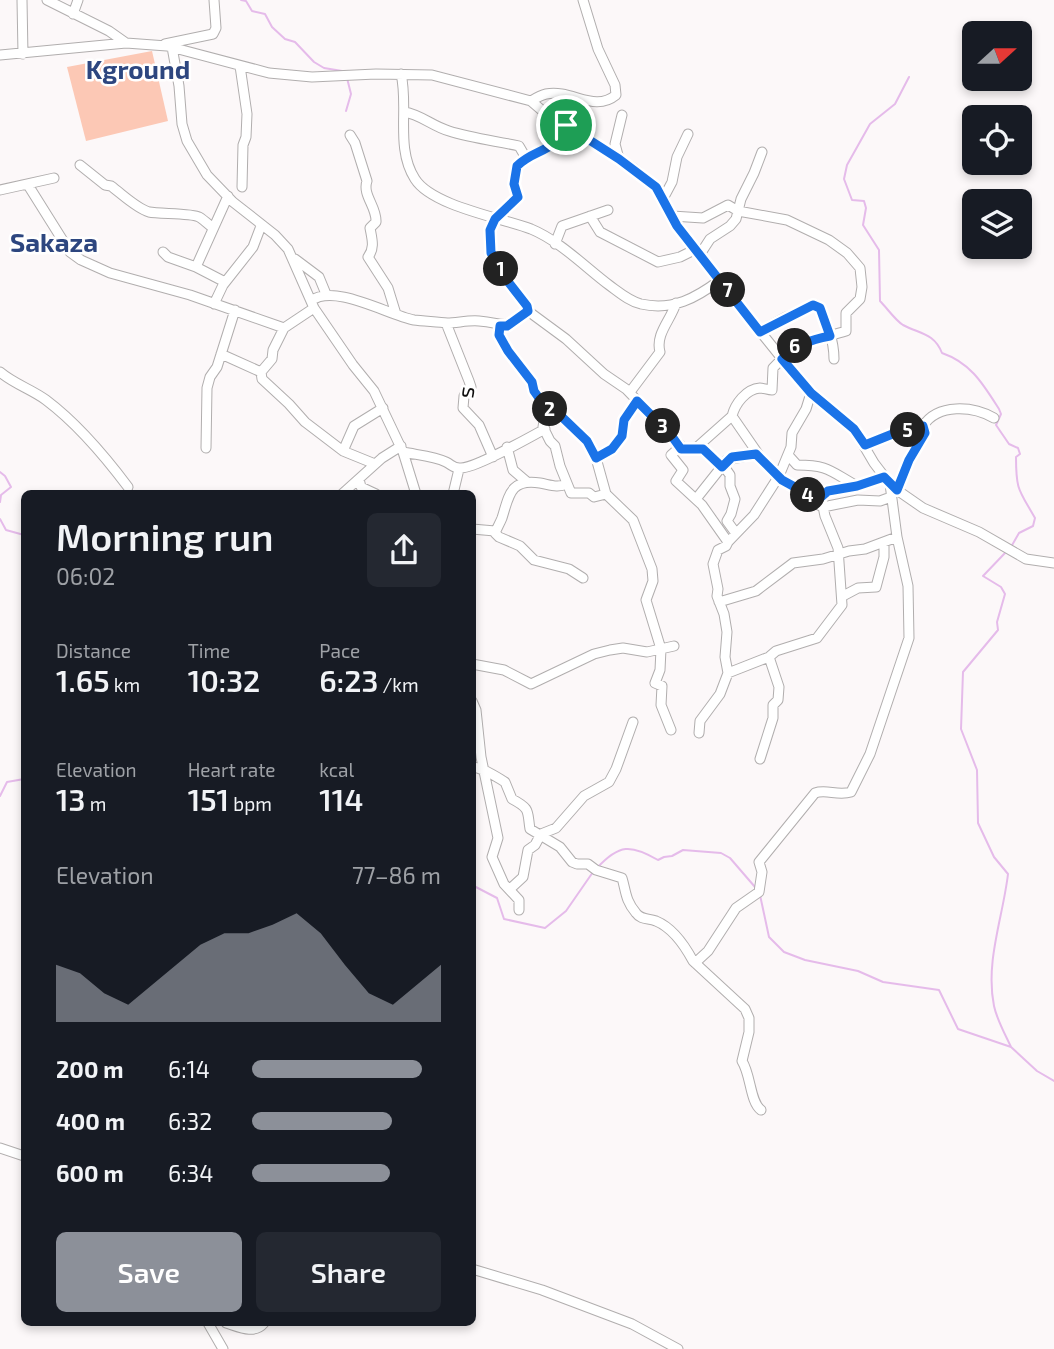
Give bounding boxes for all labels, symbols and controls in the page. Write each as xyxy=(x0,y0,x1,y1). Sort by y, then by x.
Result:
north arrow xyxy=(962,21,1032,91)
map controls xyxy=(962,21,1032,259)
district label: Kground xyxy=(86,53,190,84)
pin xyxy=(536,95,596,155)
button: locate xyxy=(962,105,1032,175)
icon: arrive xyxy=(547,106,585,144)
button: layers xyxy=(962,189,1032,259)
district label: Sakaza xyxy=(10,226,98,257)
pin: 1 xyxy=(484,252,518,286)
text: 1 xyxy=(496,257,505,280)
pin: 7 xyxy=(710,272,746,308)
text: 7 xyxy=(722,278,733,301)
pin: 6 xyxy=(778,328,812,364)
text: 6 xyxy=(789,334,800,357)
street label: s xyxy=(450,384,480,400)
pin: 2 xyxy=(532,392,568,426)
text: 2 xyxy=(544,397,555,420)
pin: 3 xyxy=(646,408,680,444)
pin: 5 xyxy=(890,412,926,448)
text: 3 xyxy=(657,414,668,437)
text: 5 xyxy=(902,418,913,441)
pin: 4 xyxy=(790,477,826,512)
text: 4 xyxy=(801,483,814,506)
text: Morning run xyxy=(56,513,274,559)
button: share xyxy=(367,513,441,587)
text: 06:02 xyxy=(56,562,115,590)
text: Distance xyxy=(56,639,131,662)
text: Time xyxy=(188,639,230,662)
text: Pace xyxy=(319,639,360,662)
text: 1.65 xyxy=(56,662,110,698)
text: 10:32 xyxy=(188,662,260,698)
text: 6:23 xyxy=(319,662,378,698)
text: km xyxy=(110,673,140,696)
text: /km xyxy=(378,673,419,696)
text: Elevation xyxy=(56,758,137,781)
text: Heart rate xyxy=(188,758,276,781)
text: kcal xyxy=(319,758,354,781)
text: 13 xyxy=(56,781,85,817)
text: 151 xyxy=(188,781,229,817)
text: 114 xyxy=(319,781,363,817)
text: m xyxy=(85,792,106,815)
text: bpm xyxy=(229,792,272,815)
text: Elevation xyxy=(56,861,154,889)
text: 77–86 m xyxy=(352,861,441,889)
text: 200 m xyxy=(56,1055,124,1083)
text: 6:14 xyxy=(168,1055,210,1083)
text: 400 m xyxy=(56,1107,125,1135)
text: 6:32 xyxy=(168,1107,212,1135)
text: 600 m xyxy=(56,1159,124,1187)
text: 6:34 xyxy=(168,1159,214,1187)
button: Save xyxy=(56,1232,242,1312)
button: Share xyxy=(256,1232,441,1312)

